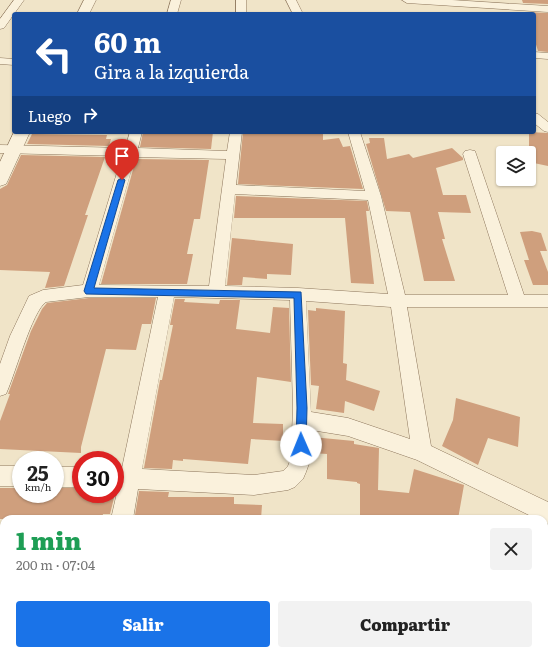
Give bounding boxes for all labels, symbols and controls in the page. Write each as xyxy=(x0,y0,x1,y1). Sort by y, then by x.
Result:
text: 60 m xyxy=(94,20,161,62)
icon: left xyxy=(28,28,80,80)
text: Gira a la izquierda xyxy=(94,58,249,85)
text: Luego xyxy=(28,104,71,127)
icon: right xyxy=(79,104,101,126)
pin xyxy=(105,139,139,180)
icon: arrive xyxy=(111,145,133,167)
map controls xyxy=(496,146,536,186)
button: layers xyxy=(496,146,536,186)
position arrow xyxy=(280,424,322,466)
speed limit sign: 30 xyxy=(72,451,124,503)
text: 25 xyxy=(27,457,49,487)
text: km/h xyxy=(25,479,51,494)
text: 1 min xyxy=(16,522,81,557)
button: close xyxy=(490,528,532,570)
text: 200 m · 07:04 xyxy=(16,555,95,574)
button: Salir xyxy=(16,601,270,647)
button: Compartir xyxy=(278,601,532,647)

